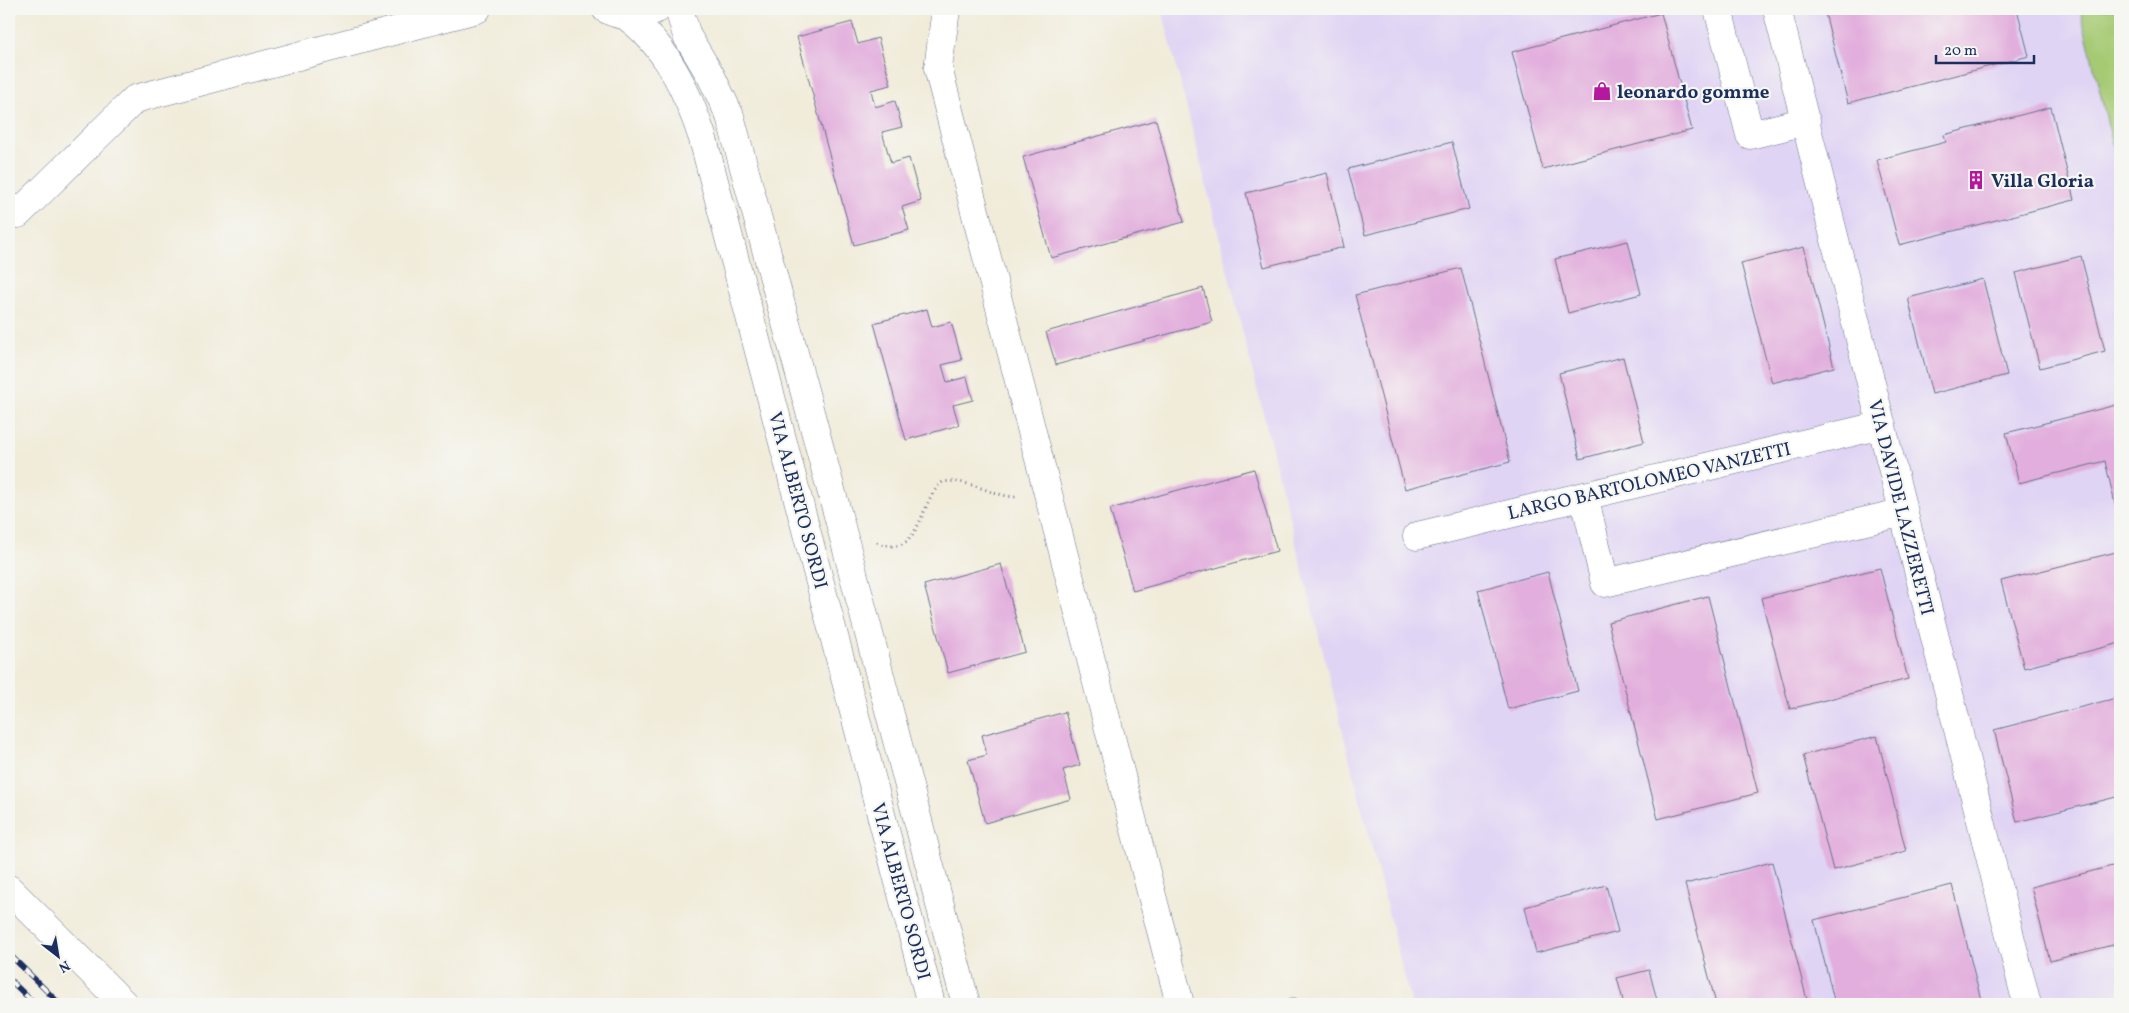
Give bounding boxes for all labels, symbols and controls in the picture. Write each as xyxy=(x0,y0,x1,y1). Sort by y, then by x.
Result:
scale bar xyxy=(1936,32,2034,64)
text: 20 m xyxy=(1944,41,1977,62)
shop icon: leonardo gomme xyxy=(1591,80,1613,102)
place label: leonardo gomme xyxy=(1617,80,1770,106)
building icon: Villa Gloria xyxy=(1965,169,1987,191)
place label: Villa Gloria xyxy=(1991,169,2094,195)
street label: VIA DAVIDE LAZZERETTI xyxy=(1861,397,1939,618)
street label: VIA ALBERTO SORDI xyxy=(761,409,833,592)
street label: LARGO BARTOLOMEO VANZETTI xyxy=(1505,437,1794,527)
street label: VIA ALBERTO SORDI xyxy=(864,800,936,983)
north arrow xyxy=(32,930,82,980)
text: N xyxy=(55,955,73,977)

